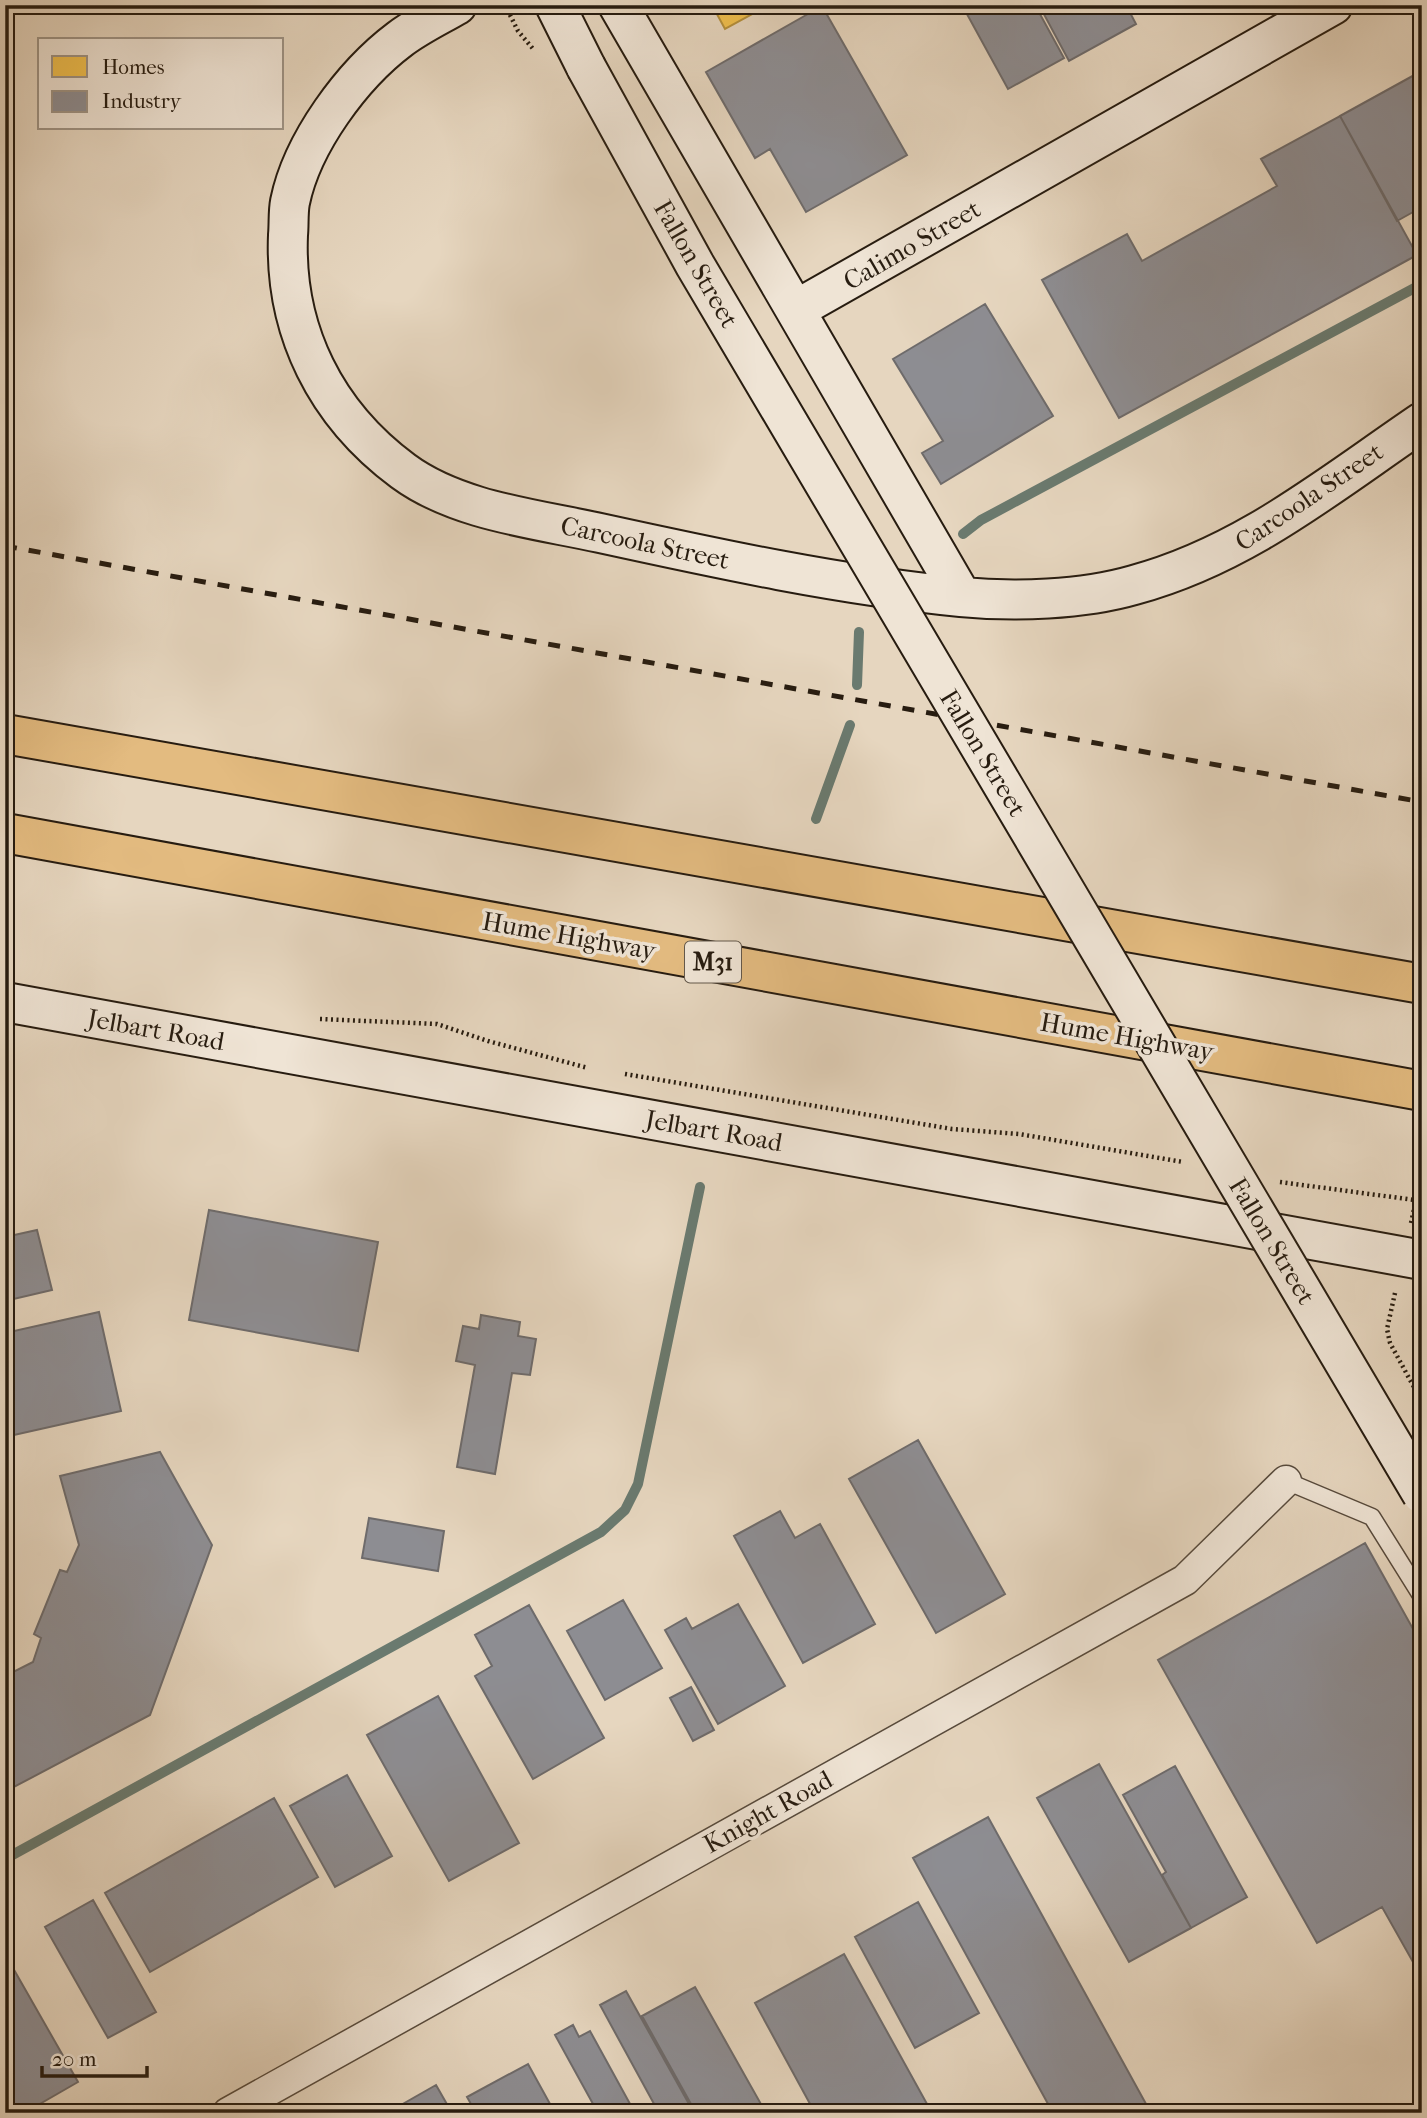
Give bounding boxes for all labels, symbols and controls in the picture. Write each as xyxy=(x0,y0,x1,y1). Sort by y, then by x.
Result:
legend xyxy=(38,38,284,130)
text: Homes xyxy=(102,55,165,79)
text: Industry xyxy=(102,89,182,113)
street label: Calimo Street xyxy=(838,193,987,297)
street label: Fallon Street xyxy=(647,195,745,334)
street label: Carcoola Street xyxy=(1229,436,1389,558)
street label: Carcoola Street xyxy=(558,510,733,576)
street label: Fallon Street xyxy=(933,684,1033,823)
street label: Hume Highway xyxy=(480,905,659,967)
road number: M31 xyxy=(685,942,741,982)
street label: Jelbart Road xyxy=(83,1002,228,1057)
street label: Hume Highway xyxy=(1038,1006,1217,1068)
street label: Jelbart Road xyxy=(641,1103,786,1158)
street label: Fallon Street xyxy=(1222,1172,1322,1311)
street label: Knight Road xyxy=(698,1763,839,1860)
scale bar xyxy=(42,2034,147,2078)
text: 20 m xyxy=(52,2047,97,2071)

